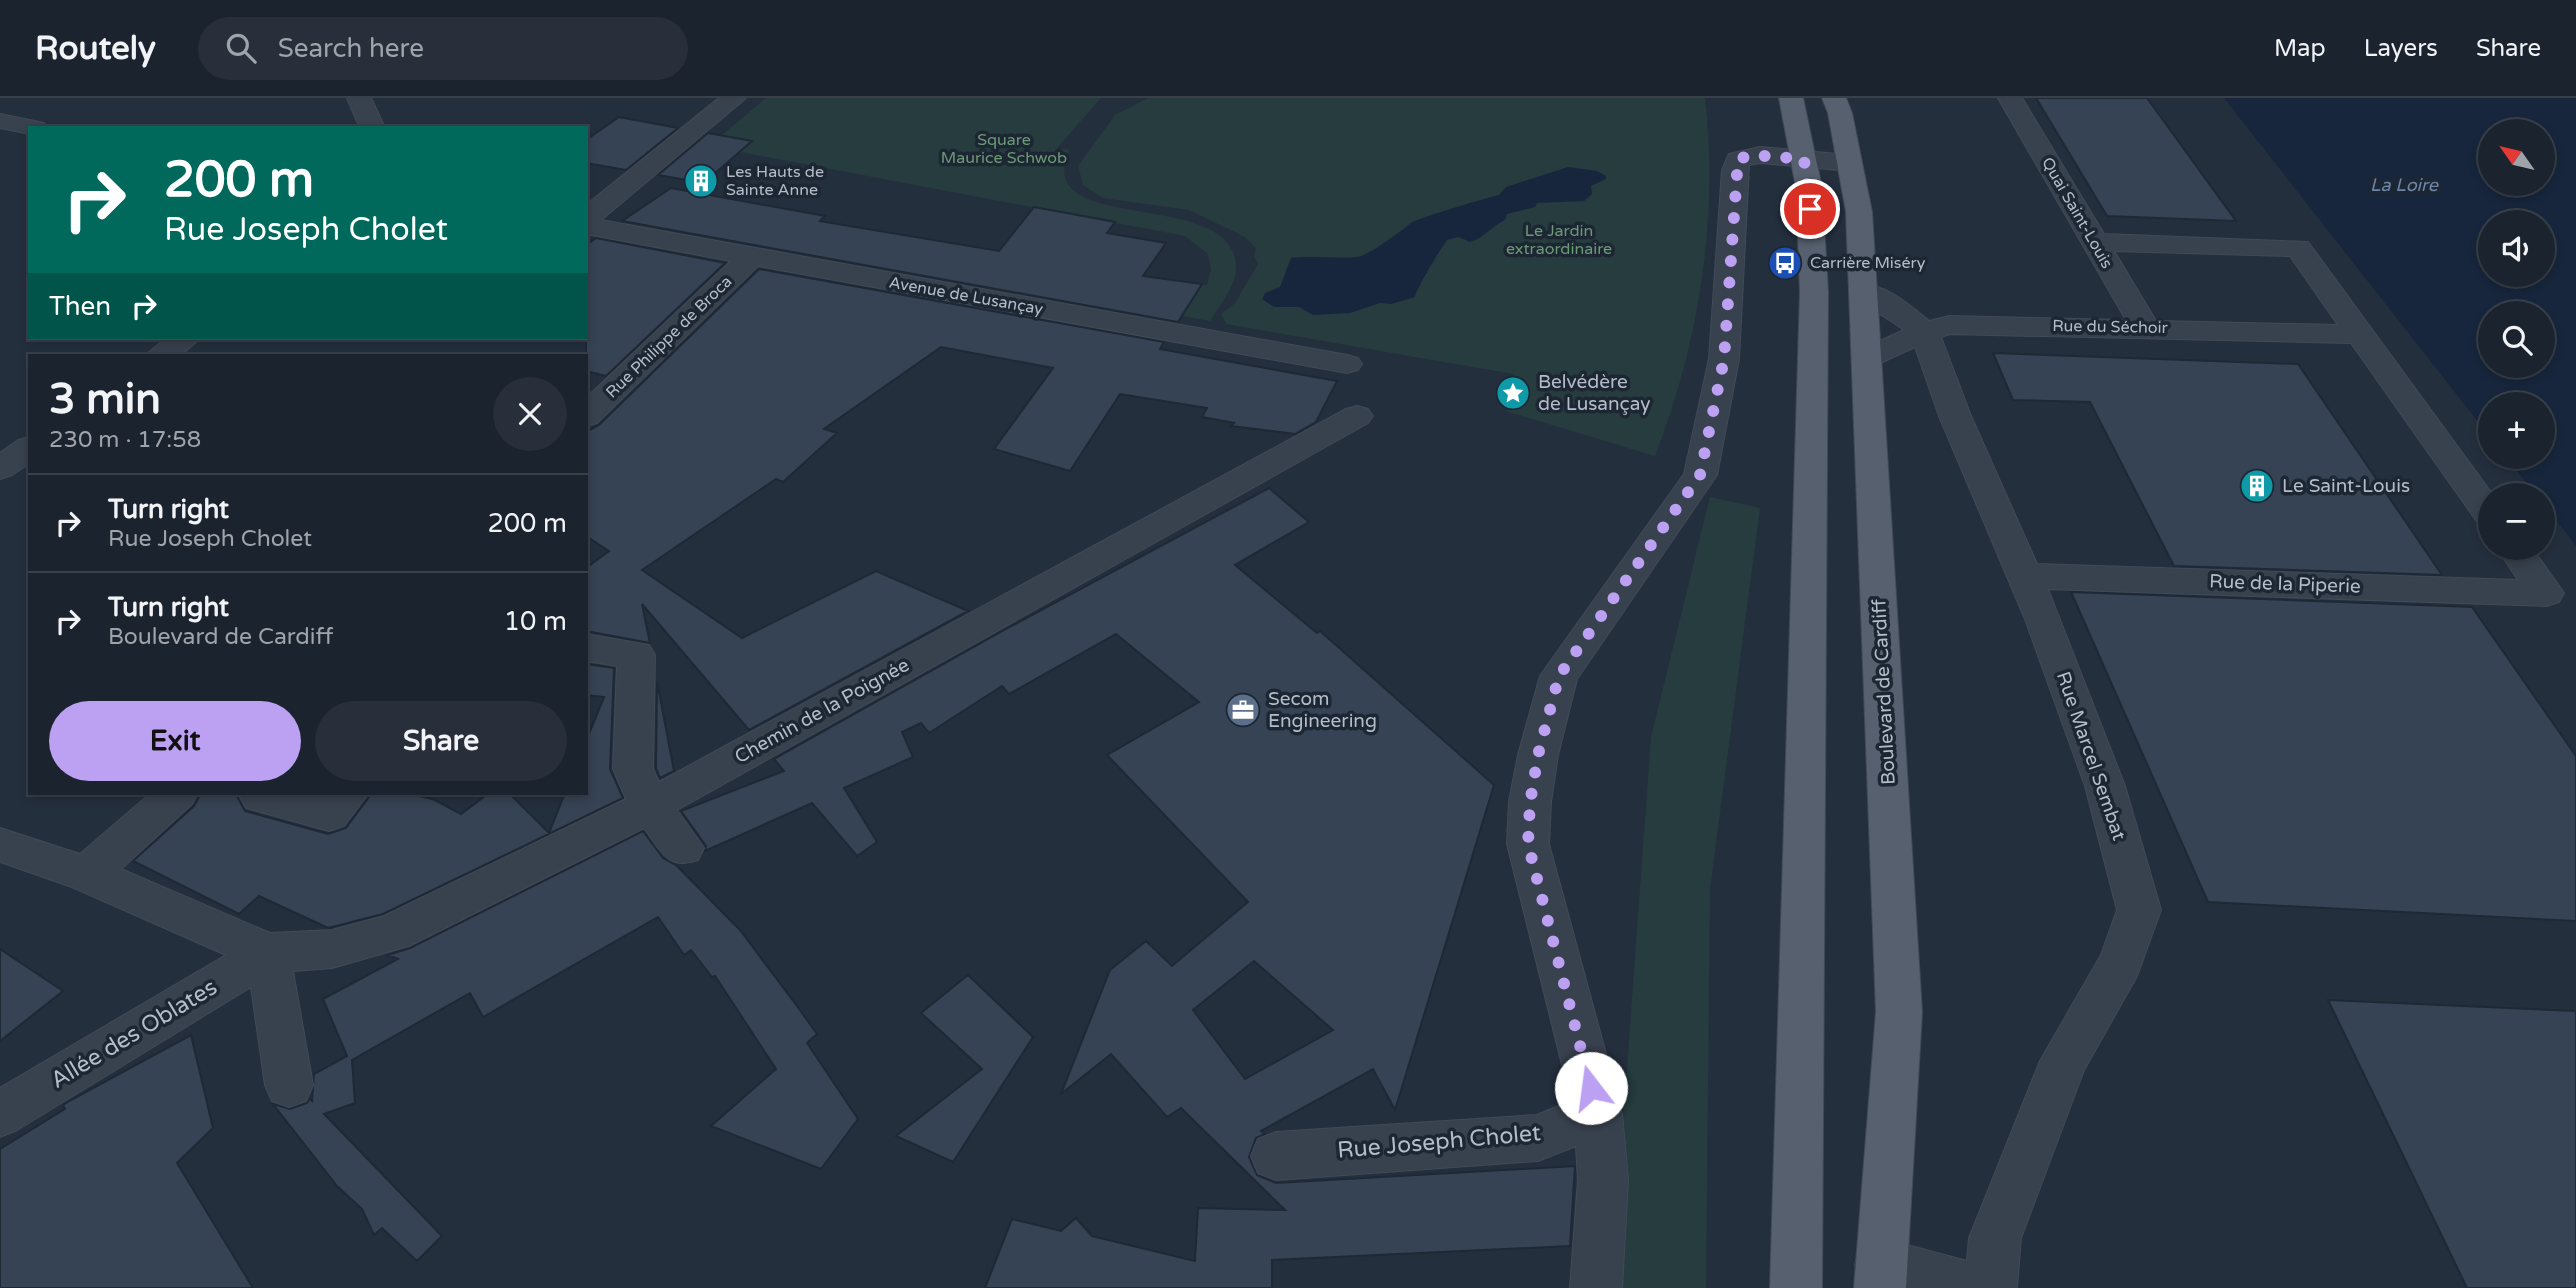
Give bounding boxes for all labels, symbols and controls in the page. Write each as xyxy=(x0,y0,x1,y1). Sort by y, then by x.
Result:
search box xyxy=(198,17,688,80)
text: Routely xyxy=(35,29,156,68)
icon: search xyxy=(222,29,260,67)
text: Search here xyxy=(278,33,424,64)
text: Map xyxy=(2274,34,2326,63)
text: Layers xyxy=(2364,34,2438,63)
text: Share xyxy=(2476,34,2541,63)
north arrow xyxy=(2478,119,2555,196)
map controls xyxy=(2478,119,2555,560)
park label: Square Maurice Schwob xyxy=(941,130,1067,168)
text: 200 m xyxy=(164,151,314,210)
icon: right xyxy=(49,154,140,245)
street label: Quai Saint-Louis xyxy=(2037,154,2117,272)
building icon: Les Hauts de Sainte Anne xyxy=(682,162,720,200)
place label: Les Hauts de Sainte Anne xyxy=(726,162,824,200)
water label: La Loire xyxy=(2370,174,2439,196)
pin xyxy=(1780,179,1840,239)
icon: arrive xyxy=(1791,190,1829,228)
button: sound xyxy=(2478,210,2555,287)
text: Rue Joseph Cholet xyxy=(164,211,448,249)
park label: Le Jardin extraordinaire xyxy=(1506,221,1612,259)
bus stop icon: Carrière Miséry xyxy=(1766,244,1804,282)
place label: Carrière Miséry xyxy=(1810,253,1926,273)
street label: Rue Philippe de Broca xyxy=(602,272,736,402)
street label: Avenue de Lusançay xyxy=(887,273,1045,319)
icon: right xyxy=(125,287,163,325)
text: Then xyxy=(49,291,111,322)
button: search xyxy=(2478,301,2555,378)
street label: Rue du Séchoir xyxy=(2052,316,2169,338)
place label: Belvédère de Lusançay xyxy=(1538,371,1650,415)
text: 3 min xyxy=(49,374,161,425)
place icon: Belvédère de Lusançay xyxy=(1494,374,1532,412)
button: close xyxy=(493,377,567,451)
button: + xyxy=(2478,392,2555,469)
text: 230 m · 17:58 xyxy=(49,426,201,454)
building icon: Le Saint-Louis xyxy=(2238,467,2276,505)
place label: Le Saint-Louis xyxy=(2282,475,2410,497)
button: − xyxy=(2478,483,2555,560)
text: Turn right xyxy=(108,494,229,525)
icon: right xyxy=(49,504,87,542)
text: 200 m xyxy=(487,508,567,539)
text: Rue Joseph Cholet xyxy=(108,525,312,553)
street label: Rue de la Piperie xyxy=(2209,570,2361,598)
text: Turn right xyxy=(108,592,229,623)
street label: Boulevard de Cardiff xyxy=(1868,598,1900,786)
icon: right xyxy=(49,602,87,640)
text: 10 m xyxy=(504,606,567,637)
text: Boulevard de Cardiff xyxy=(108,623,333,651)
street label: Chemin de la Poignée xyxy=(731,654,913,768)
street label: Rue Marcel Sembat xyxy=(2052,669,2130,843)
place label: Secom Engineering xyxy=(1268,688,1377,732)
office icon: Secom Engineering xyxy=(1224,691,1262,729)
button: Exit xyxy=(49,701,301,781)
button: Share xyxy=(315,701,567,781)
street label: Allée des Oblates xyxy=(46,973,222,1095)
position arrow xyxy=(1554,1051,1628,1125)
street label: Rue Joseph Cholet xyxy=(1336,1119,1542,1165)

